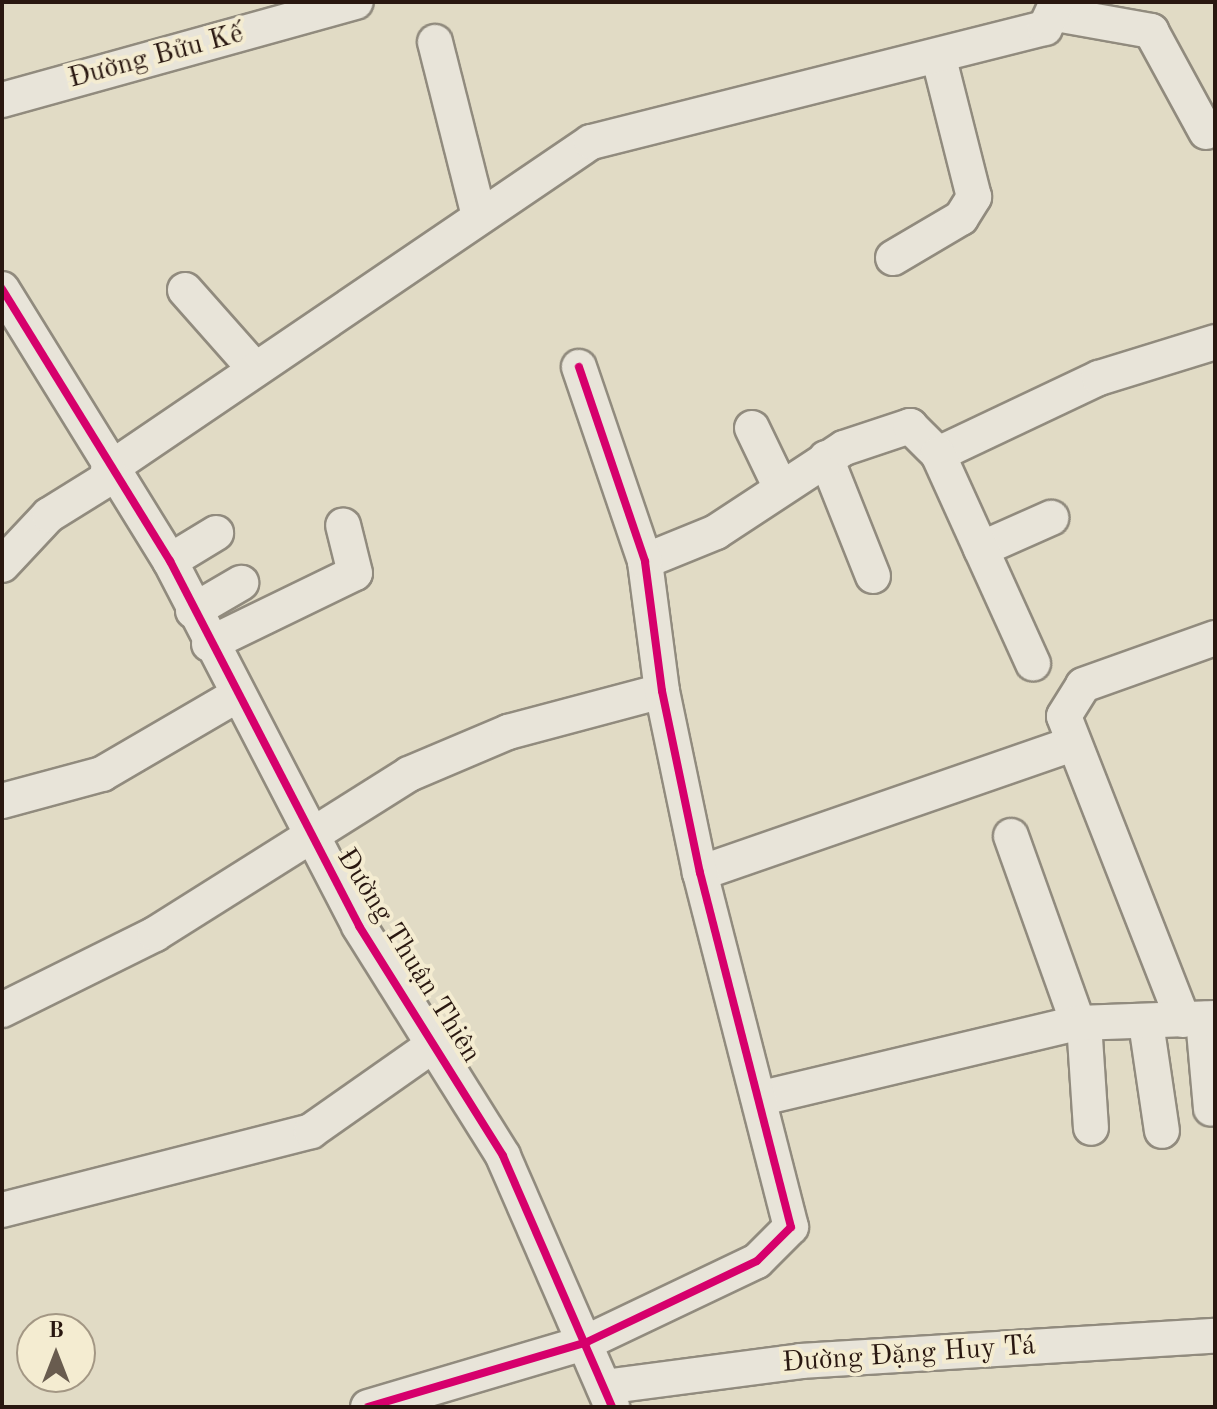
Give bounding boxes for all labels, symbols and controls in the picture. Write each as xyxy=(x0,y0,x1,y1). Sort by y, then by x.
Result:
street label: Đường Bửu Kế xyxy=(65,18,247,96)
street label: Đường Thuận Thiên xyxy=(329,843,487,1069)
north arrow xyxy=(16,1313,96,1393)
text: B xyxy=(48,1320,64,1342)
street label: Đường Đặng Huy Tá xyxy=(781,1329,1037,1381)

